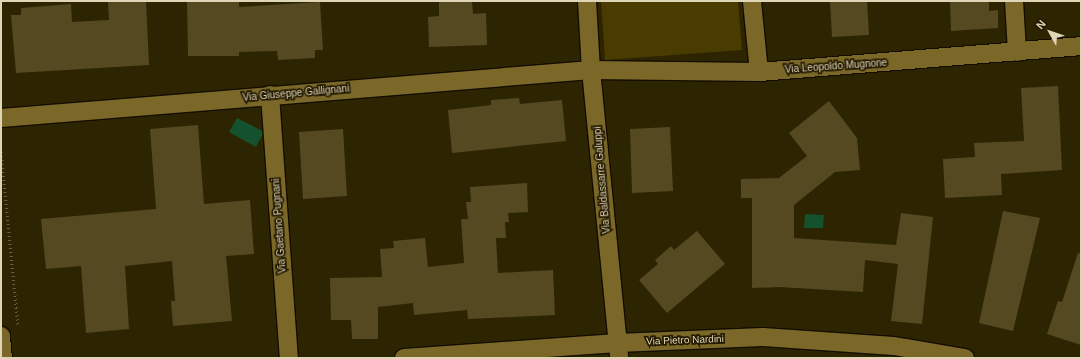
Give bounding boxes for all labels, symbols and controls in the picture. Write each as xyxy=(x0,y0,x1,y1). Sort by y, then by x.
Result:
north arrow xyxy=(1030,12,1070,52)
text: N xyxy=(1034,17,1048,31)
street label: Via Leopoldo Mugnone xyxy=(784,56,888,76)
street label: Via Giuseppe Gallignani xyxy=(242,82,350,104)
street label: Via Baldassarre Galuppi xyxy=(591,126,613,234)
street label: Via Gaetano Pugnani xyxy=(270,178,288,274)
street label: Via Pietro Nardini xyxy=(646,333,724,347)

